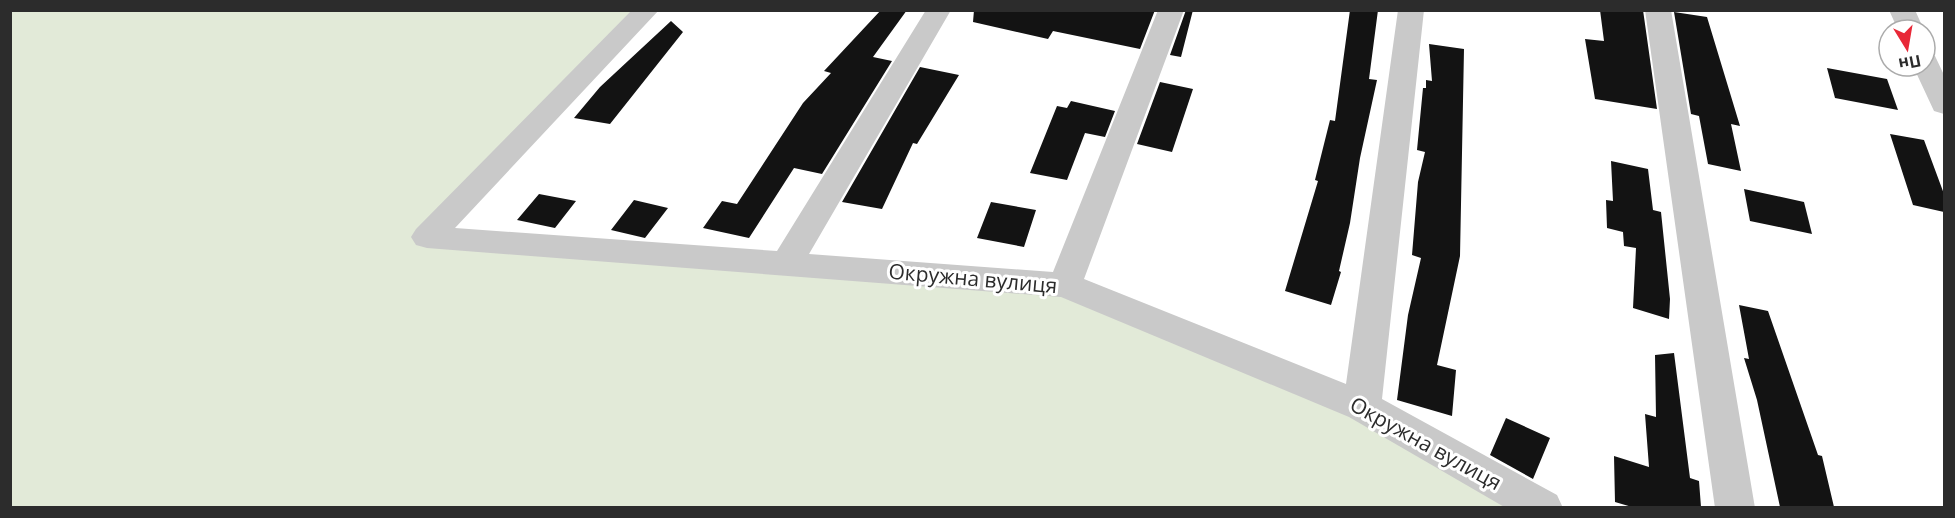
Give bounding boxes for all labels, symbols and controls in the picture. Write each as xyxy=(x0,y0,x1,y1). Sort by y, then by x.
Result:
north arrow xyxy=(1877,18,1937,78)
text: Пн xyxy=(1897,50,1923,76)
street label: Окружна вулиця xyxy=(888,257,1058,299)
street label: Окружна вулиця xyxy=(1345,390,1507,496)

